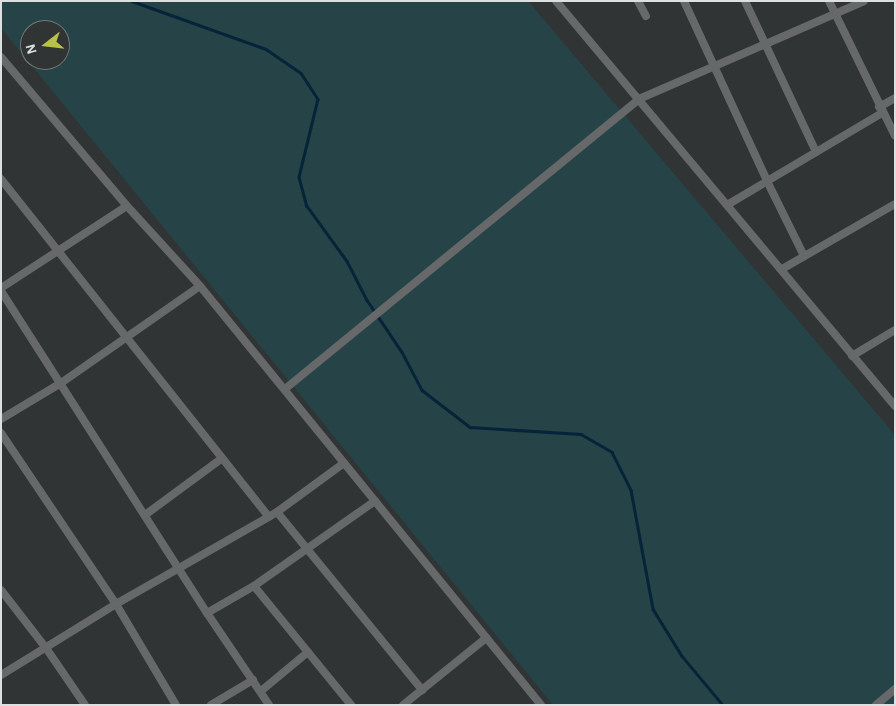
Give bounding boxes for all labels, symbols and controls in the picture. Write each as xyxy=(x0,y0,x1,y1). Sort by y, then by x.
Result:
north arrow xyxy=(20,20,70,70)
text: N xyxy=(23,42,40,55)

